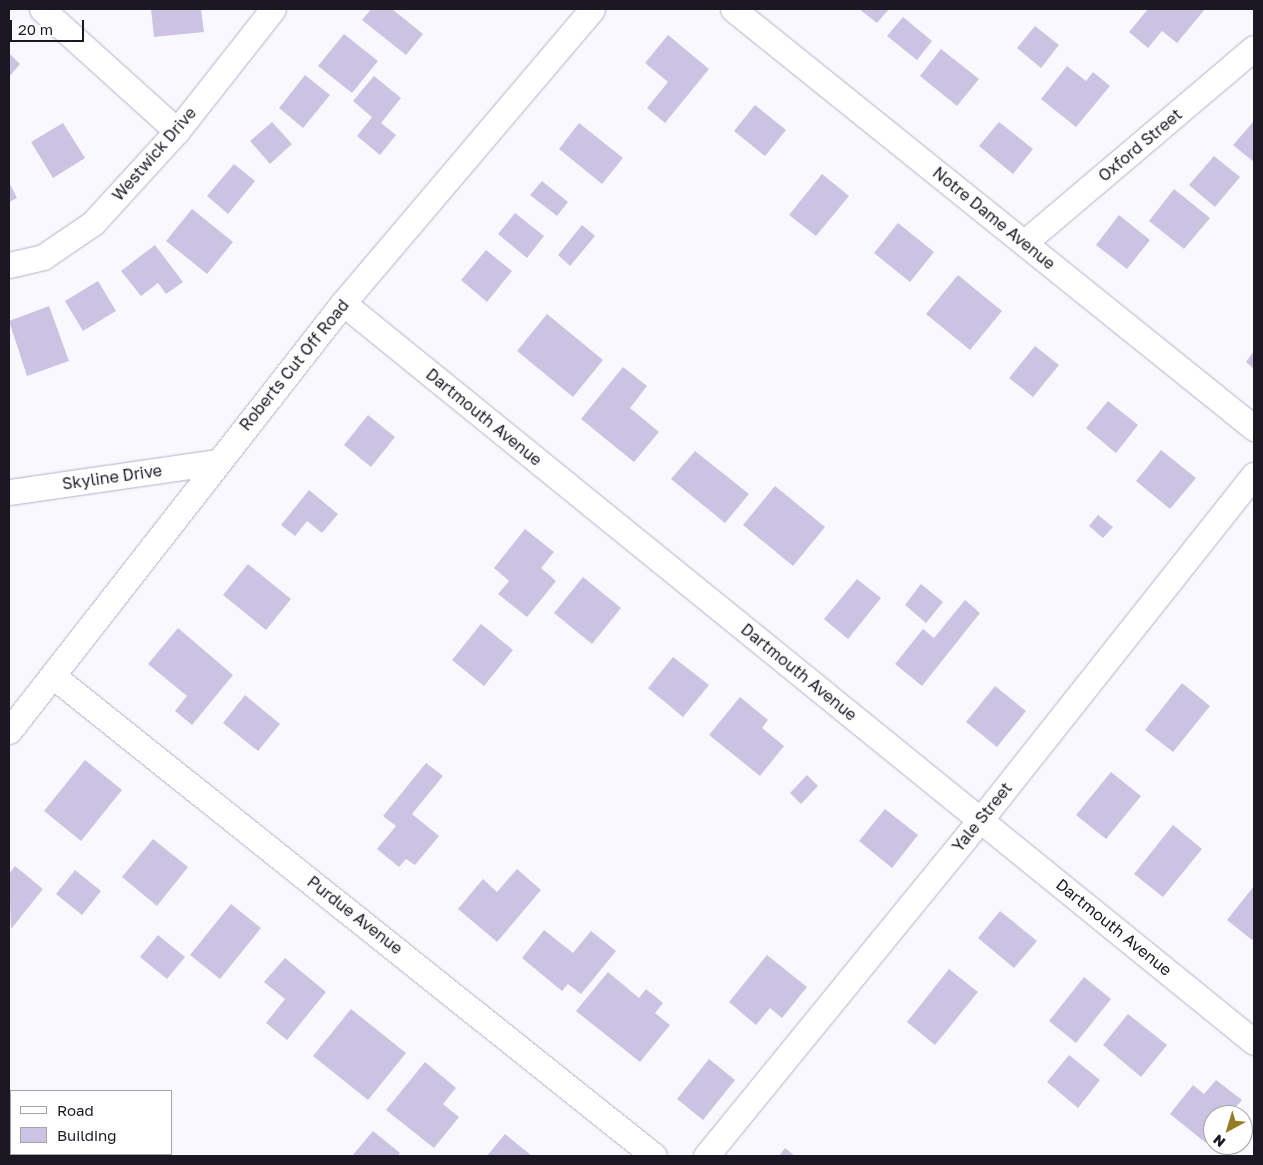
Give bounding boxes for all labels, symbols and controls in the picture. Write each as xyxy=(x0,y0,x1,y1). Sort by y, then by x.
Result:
scale bar xyxy=(12,10,86,42)
text: 20 m xyxy=(18,20,53,38)
street label: Westwick Drive xyxy=(108,103,200,205)
street label: Oxford Street xyxy=(1094,105,1186,185)
street label: Notre Dame Avenue xyxy=(929,163,1059,273)
street label: Roberts Cut Off Road xyxy=(235,296,353,434)
street label: Dartmouth Avenue xyxy=(422,364,546,470)
street label: Skyline Drive xyxy=(61,460,163,494)
street label: Dartmouth Avenue xyxy=(737,619,861,725)
street label: Yale Street xyxy=(948,778,1016,856)
street label: Purdue Avenue xyxy=(304,872,406,958)
street label: Dartmouth Avenue xyxy=(1052,874,1176,980)
legend xyxy=(10,1090,172,1155)
text: Road xyxy=(57,1101,94,1119)
north arrow xyxy=(1203,1105,1253,1155)
text: Building xyxy=(57,1126,117,1144)
text: N xyxy=(1209,1131,1228,1151)

